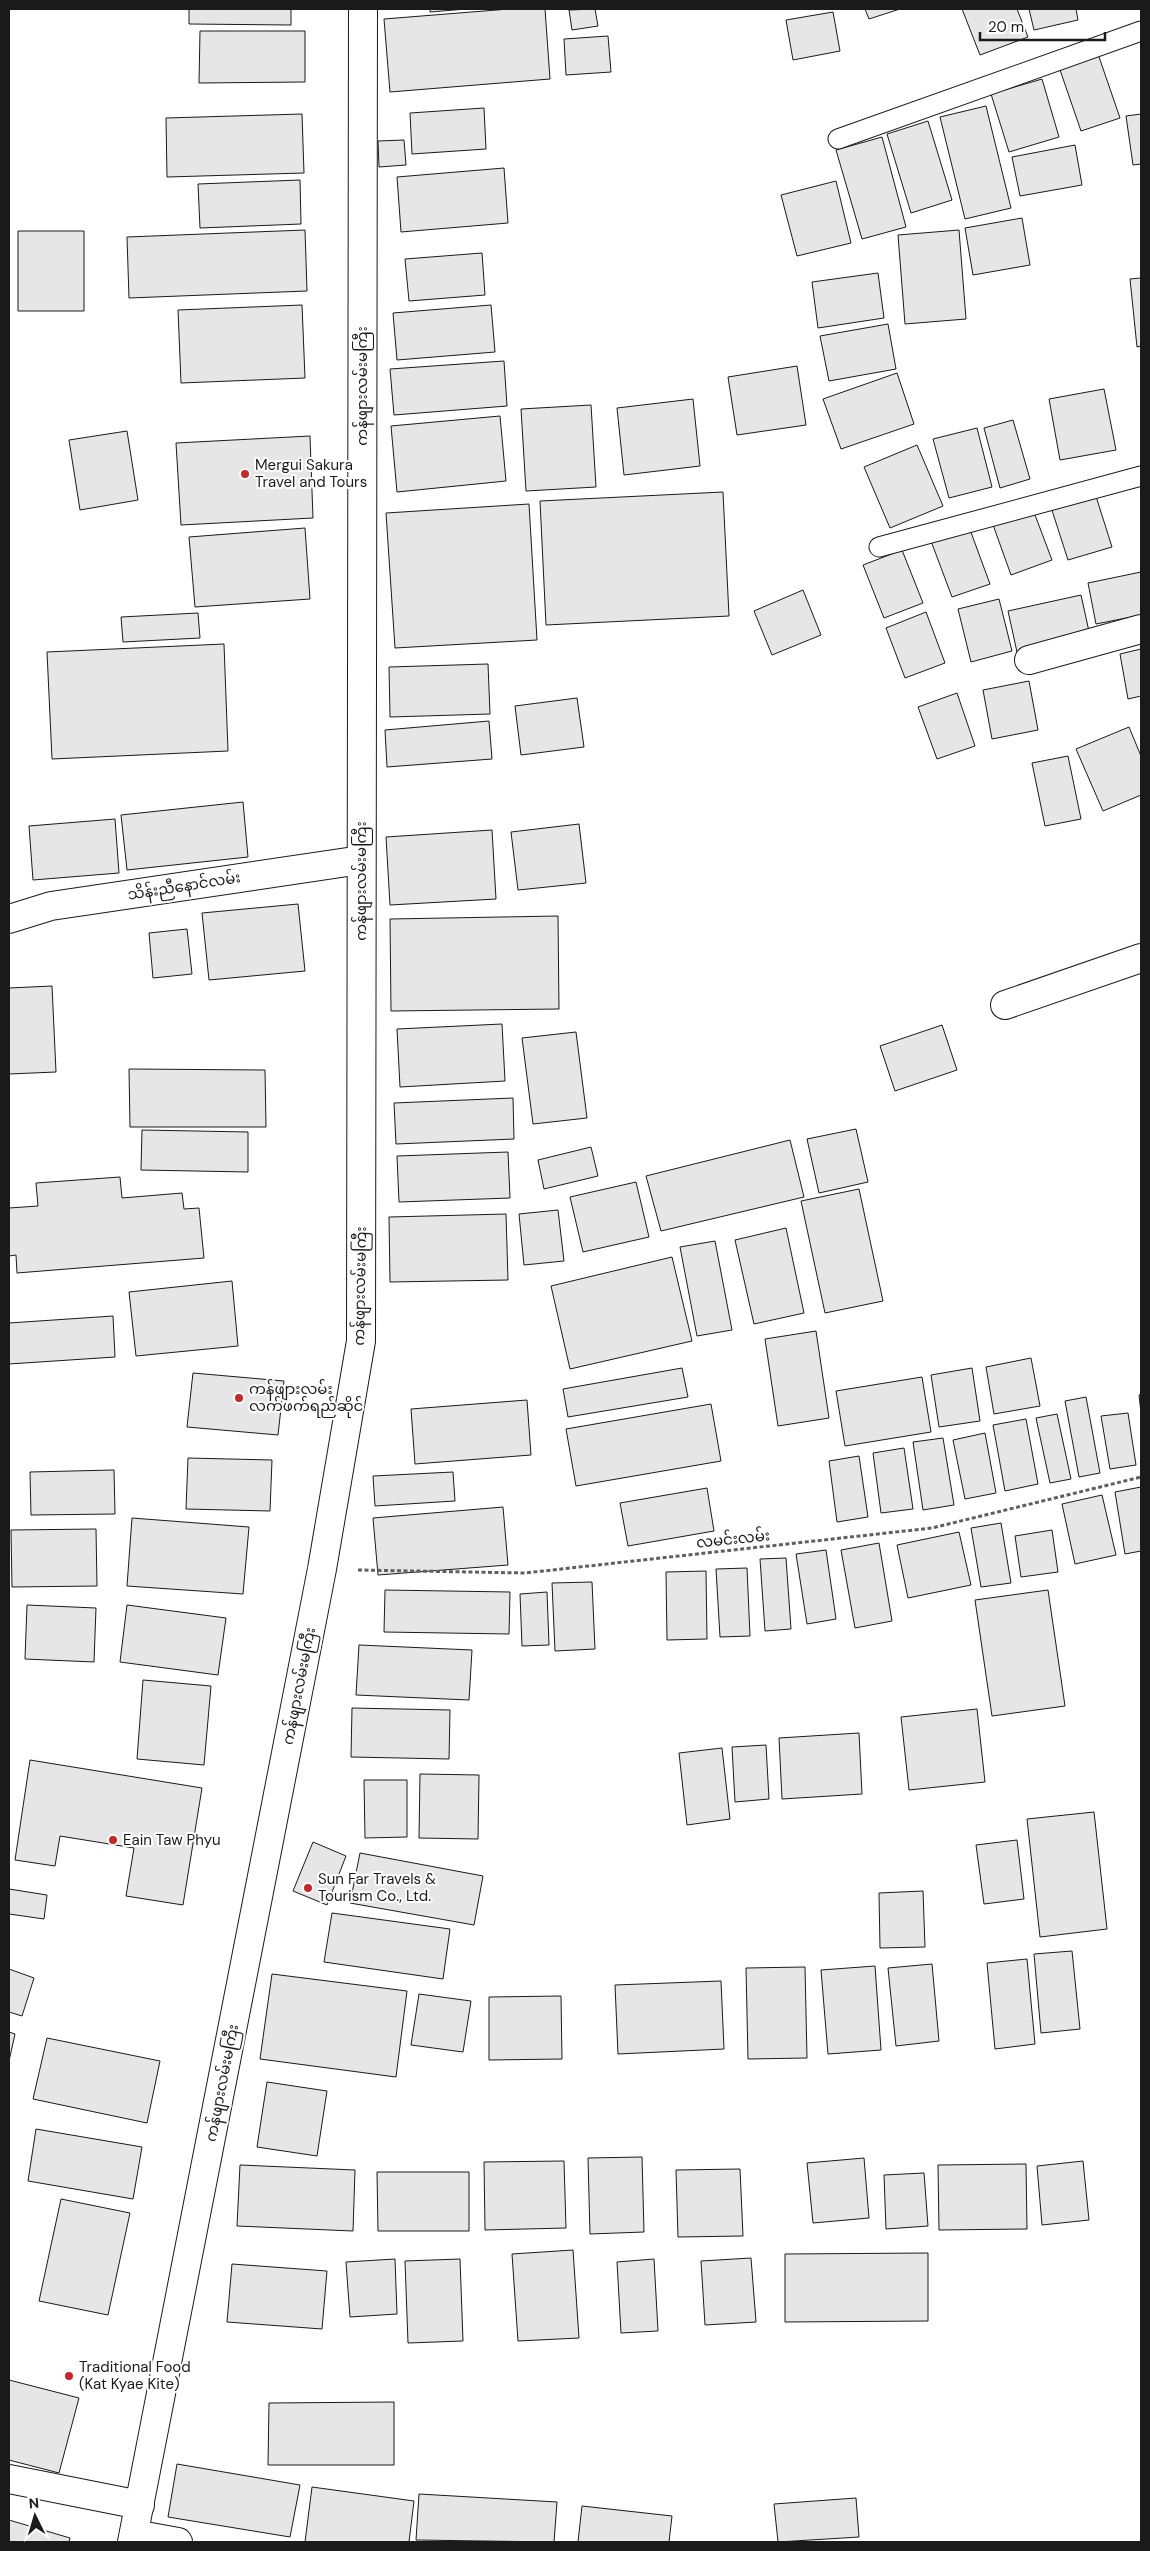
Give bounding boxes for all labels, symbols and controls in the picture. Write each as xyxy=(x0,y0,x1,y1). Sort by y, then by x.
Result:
scale bar xyxy=(980,10,1105,42)
text: 20 m xyxy=(988,17,1024,37)
street label: ကန်ဖျားလမ်းမကြီး xyxy=(352,326,374,446)
place label: Mergui Sakura Travel and Tours xyxy=(255,455,367,492)
marker: Mergui Sakura Travel and Tours xyxy=(239,468,251,480)
street label: ကန်ဖျားလမ်းမကြီး xyxy=(351,821,373,941)
street label: သိန်းညီနောင်လမ်း xyxy=(126,867,242,907)
street label: ကန်ဖျားလမ်းမကြီး xyxy=(349,1226,373,1346)
place label: ကန်ဖျားလမ်း လက်ဖက်ရည်ဆိုင် xyxy=(249,1379,363,1418)
marker: ကန်ဖျားလမ်း လက်ဖက်ရည်ဆိုင် xyxy=(233,1392,245,1404)
street label: လမင်းလမ်း xyxy=(695,1525,771,1553)
street label: ကန်ဖျားလမ်းမကြီး xyxy=(278,1626,322,1747)
place label: Eain Taw Phyu xyxy=(123,1830,221,1850)
marker: Eain Taw Phyu xyxy=(107,1834,119,1846)
place label: Sun Far Travels & Tourism Co., Ltd. xyxy=(318,1869,436,1906)
marker: Sun Far Travels & Tourism Co., Ltd. xyxy=(302,1882,314,1894)
street label: ကန်ဖျားလမ်းမကြီး xyxy=(201,2023,245,2144)
place label: Traditional Food (Kat Kyae Kite) xyxy=(79,2357,191,2394)
marker: Traditional Food (Kat Kyae Kite) xyxy=(63,2370,75,2382)
north arrow xyxy=(10,2491,60,2541)
text: N xyxy=(28,2494,40,2512)

